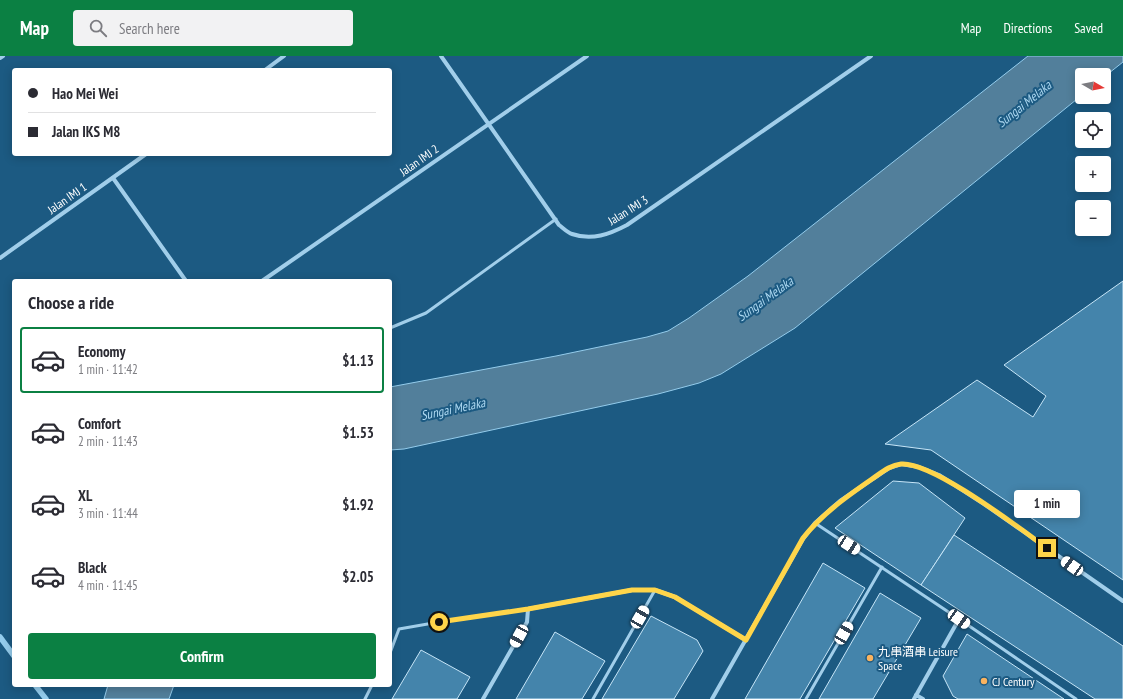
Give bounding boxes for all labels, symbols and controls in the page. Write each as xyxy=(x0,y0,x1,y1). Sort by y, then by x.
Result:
search box xyxy=(73,10,353,46)
text: Map xyxy=(20,16,49,40)
icon: search xyxy=(87,17,109,39)
text: Search here xyxy=(119,19,180,38)
text: Map xyxy=(961,19,981,37)
text: Directions xyxy=(1003,19,1052,37)
text: Saved xyxy=(1074,19,1103,37)
north arrow xyxy=(1075,68,1111,104)
map controls xyxy=(1075,68,1111,236)
water label: Sungai Melaka xyxy=(993,76,1055,131)
text: Hao Mei Wei xyxy=(52,84,118,103)
button: locate xyxy=(1075,112,1111,148)
text: Jalan IKS M8 xyxy=(52,122,120,141)
street label: Jalan IMJ 2 xyxy=(396,141,441,179)
button: + xyxy=(1075,156,1111,192)
street label: Jalan IMJ 1 xyxy=(44,179,89,217)
street label: Jalan IMJ 3 xyxy=(604,192,651,229)
button: − xyxy=(1075,200,1111,236)
water label: Sungai Melaka xyxy=(734,272,797,325)
text: Choose a ride xyxy=(28,291,114,314)
icon: car xyxy=(30,342,66,378)
text: Economy xyxy=(78,342,126,361)
text: $1.13 xyxy=(342,351,374,370)
text: 1 min · 11:42 xyxy=(78,361,138,378)
water label: Sungai Melaka xyxy=(419,394,488,424)
icon: car xyxy=(30,414,66,450)
text: Comfort xyxy=(78,414,121,433)
text: $1.53 xyxy=(342,423,374,442)
text: 2 min · 11:43 xyxy=(78,433,138,450)
icon: car xyxy=(30,486,66,522)
text: XL xyxy=(78,486,92,505)
callout: 1 min xyxy=(1014,490,1080,518)
text: $1.92 xyxy=(342,495,374,514)
text: 1 min xyxy=(1034,495,1060,512)
text: 3 min · 11:44 xyxy=(78,505,138,522)
car xyxy=(836,533,862,557)
route end xyxy=(1038,539,1056,557)
car xyxy=(1059,554,1085,578)
icon: car xyxy=(30,558,66,594)
text: Black xyxy=(78,558,107,577)
text: $2.05 xyxy=(342,567,374,586)
text: 4 min · 11:45 xyxy=(78,577,138,594)
car xyxy=(629,604,651,630)
car xyxy=(946,607,972,631)
route start xyxy=(430,613,448,631)
car xyxy=(833,620,855,646)
car xyxy=(508,623,530,649)
button: Confirm xyxy=(28,633,376,679)
place label: 九串酒串 Leisure Space xyxy=(878,644,958,673)
marker: 九串酒串 Leisure Space xyxy=(865,653,875,663)
place label: CJ Century xyxy=(992,674,1035,689)
marker: CJ Century xyxy=(979,676,989,686)

